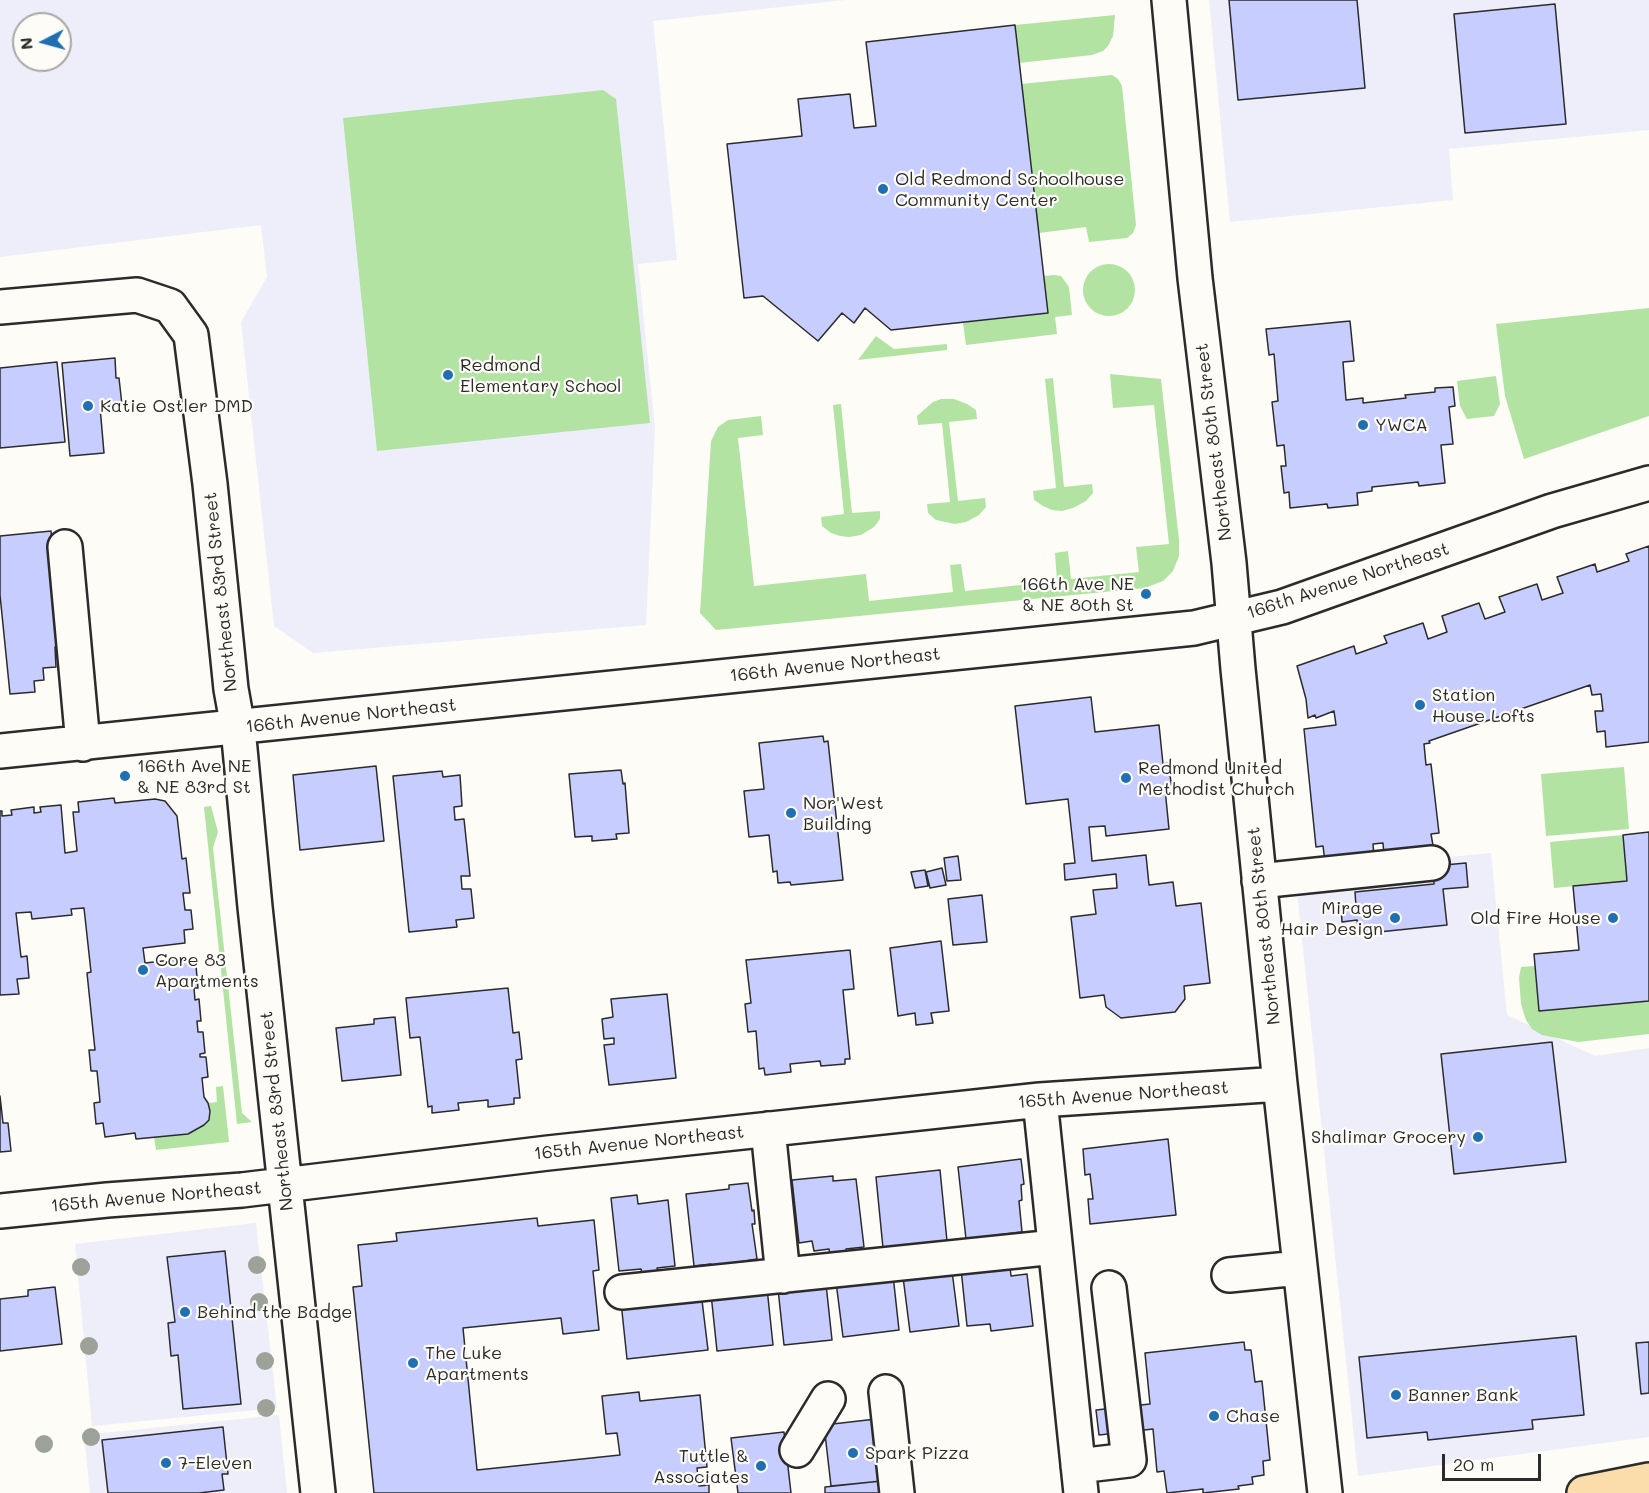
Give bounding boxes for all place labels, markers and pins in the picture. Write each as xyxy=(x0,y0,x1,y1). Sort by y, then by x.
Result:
place label: Old Redmond Schoolhouse Community Center xyxy=(895,168,1124,210)
marker: Old Redmond Schoolhouse Community Center xyxy=(876,182,890,196)
place label: Redmond Elementary School xyxy=(460,354,621,397)
marker: Redmond Elementary School xyxy=(441,368,455,382)
place label: Katie Ostler DMD xyxy=(100,395,253,417)
marker: Katie Ostler DMD xyxy=(81,399,95,413)
place label: YWCA xyxy=(1375,414,1428,436)
marker: YWCA xyxy=(1356,418,1370,432)
place label: 166th Ave NE & NE 80th St xyxy=(1020,573,1134,616)
marker: 166th Ave NE & NE 80th St xyxy=(1139,587,1153,601)
place label: Station House Lofts xyxy=(1432,684,1535,726)
marker: Station House Lofts xyxy=(1413,698,1427,712)
place label: 166th Ave NE & NE 83rd St xyxy=(137,755,251,798)
place label: Redmond United Methodist Church xyxy=(1138,757,1294,800)
marker: 166th Ave NE & NE 83rd St xyxy=(118,769,132,783)
marker: Redmond United Methodist Church xyxy=(1119,771,1133,785)
place label: Nor'West Building xyxy=(803,792,884,834)
marker: Nor'West Building xyxy=(784,806,798,820)
place label: Mirage Hair Design xyxy=(1280,897,1383,940)
place label: Old Fire House xyxy=(1470,907,1601,929)
marker: Mirage Hair Design xyxy=(1388,911,1402,925)
marker: Old Fire House xyxy=(1606,911,1620,925)
place label: Core 83 Apartments xyxy=(155,949,259,992)
marker: Core 83 Apartments xyxy=(136,963,150,977)
place label: Shalimar Grocery xyxy=(1311,1126,1466,1148)
marker: Shalimar Grocery xyxy=(1471,1130,1485,1144)
place label: Behind the Badge xyxy=(197,1301,352,1323)
marker: Behind the Badge xyxy=(178,1305,192,1319)
place label: The Luke Apartments xyxy=(425,1342,529,1384)
marker: The Luke Apartments xyxy=(406,1356,420,1370)
place label: Banner Bank xyxy=(1408,1384,1518,1406)
marker: Banner Bank xyxy=(1389,1388,1403,1402)
place label: Chase xyxy=(1226,1405,1280,1427)
marker: Chase xyxy=(1207,1409,1221,1423)
place label: Spark Pizza xyxy=(865,1442,970,1464)
place label: Tuttle & Associates xyxy=(653,1445,749,1488)
marker: Spark Pizza xyxy=(846,1446,860,1460)
place label: 7-Eleven xyxy=(178,1452,252,1474)
marker: 7-Eleven xyxy=(159,1456,173,1470)
marker: Tuttle & Associates xyxy=(754,1459,768,1473)

